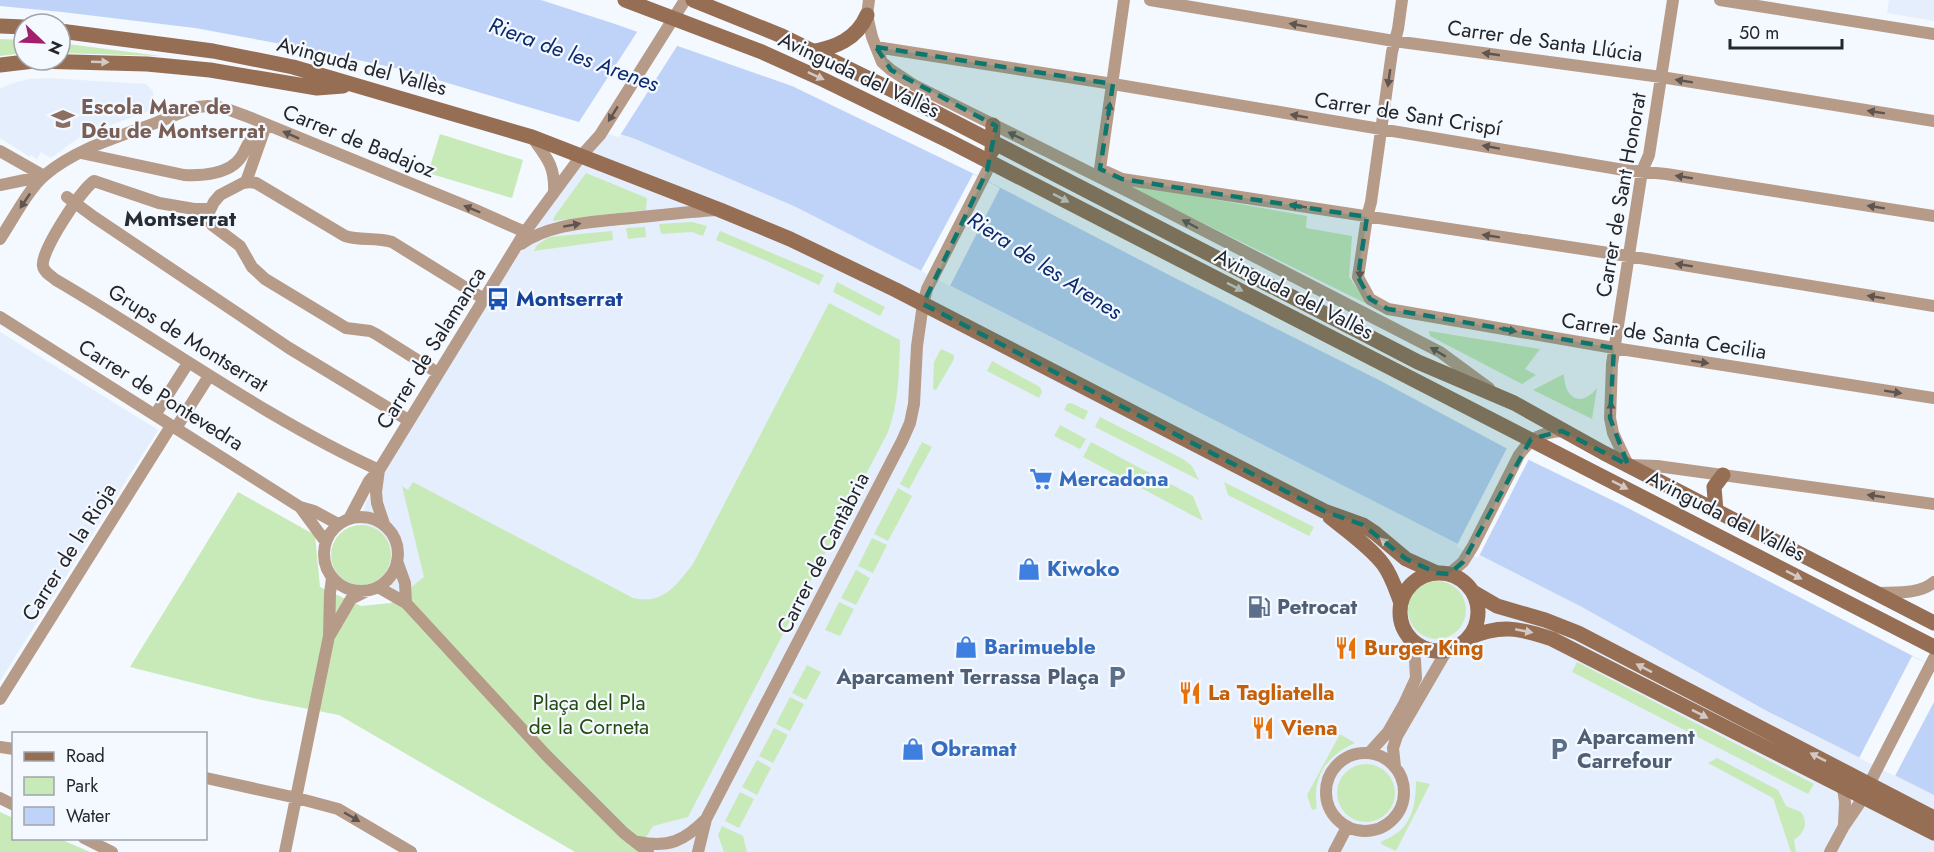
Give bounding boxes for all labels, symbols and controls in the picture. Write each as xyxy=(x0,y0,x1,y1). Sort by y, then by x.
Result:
water label: Riera de les Arenes xyxy=(485,8,664,100)
north arrow xyxy=(12,12,72,72)
street label: Carrer de Santa Llúcia xyxy=(1445,12,1645,70)
scale bar xyxy=(1730,12,1842,50)
one-way arrow xyxy=(1288,20,1307,29)
text: 50 m xyxy=(1739,20,1779,46)
street label: Avinguda del Vallès xyxy=(774,25,944,125)
street label: Avinguda del Vallès xyxy=(274,29,450,103)
text: N xyxy=(42,37,68,58)
one-way arrow xyxy=(1481,49,1500,58)
one-way arrow xyxy=(91,58,110,67)
one-way arrow xyxy=(1384,69,1394,88)
one-way arrow xyxy=(807,71,825,81)
one-way arrow xyxy=(1674,76,1693,85)
street label: Carrer de Sant Crispí xyxy=(1312,84,1505,144)
street label: Carrer de Sant Honorat xyxy=(1588,90,1654,300)
place label: Escola Mare de Déu de Montserrat xyxy=(81,92,265,146)
street label: Carrer de Badajoz xyxy=(278,97,440,185)
one-way arrow xyxy=(1104,101,1113,120)
school or university icon: Escola Mare de Déu de Montserrat xyxy=(50,106,76,132)
one-way arrow xyxy=(608,106,619,122)
one-way arrow xyxy=(1867,107,1886,116)
one-way arrow xyxy=(1289,111,1308,120)
one-way arrow xyxy=(282,130,300,140)
one-way arrow xyxy=(1007,131,1024,141)
one-way arrow xyxy=(1481,142,1500,151)
one-way arrow xyxy=(1674,173,1693,182)
one-way arrow xyxy=(20,193,31,209)
one-way arrow xyxy=(1052,193,1070,203)
one-way arrow xyxy=(1289,201,1308,210)
district label: Montserrat xyxy=(124,202,236,234)
water label: Riera de les Arenes xyxy=(961,203,1129,327)
one-way arrow xyxy=(1867,203,1886,212)
one-way arrow xyxy=(463,204,481,213)
one-way arrow xyxy=(1181,219,1198,229)
one-way arrow xyxy=(562,220,581,229)
one-way arrow xyxy=(1481,231,1500,240)
street label: Avinguda del Vallès xyxy=(1209,241,1379,347)
street label: Carrer de Salamanca xyxy=(369,261,493,435)
one-way arrow xyxy=(1355,261,1365,280)
one-way arrow xyxy=(1674,261,1693,270)
street label: Grups de Montserrat xyxy=(102,277,274,399)
one-way arrow xyxy=(1226,282,1243,292)
place label: Montserrat xyxy=(516,284,623,314)
bus stop icon: Montserrat xyxy=(485,286,511,312)
one-way arrow xyxy=(1867,292,1886,301)
street label: Carrer de Santa Cecilia xyxy=(1559,305,1769,367)
one-way arrow xyxy=(1499,326,1518,335)
street label: Carrer de Pontevedra xyxy=(73,332,249,458)
one-way arrow xyxy=(1429,347,1446,357)
one-way arrow xyxy=(1691,357,1710,366)
one-way arrow xyxy=(1884,388,1903,397)
one-way arrow xyxy=(1606,401,1616,420)
street label: Avinguda del Vallès xyxy=(1641,463,1811,569)
place label: Mercadona xyxy=(1059,464,1169,494)
supermarket icon: Mercadona xyxy=(1028,466,1054,492)
street label: Carrer de Cantàbria xyxy=(769,467,877,639)
street label: Carrer de la Rioja xyxy=(15,477,123,627)
one-way arrow xyxy=(1612,480,1629,490)
one-way arrow xyxy=(1866,492,1885,501)
one-way arrow xyxy=(1380,538,1395,551)
place label: Kiwoko xyxy=(1047,554,1120,584)
shop icon: Kiwoko xyxy=(1016,556,1042,582)
one-way arrow xyxy=(1785,570,1802,579)
place label: Petrocat xyxy=(1277,592,1358,622)
fuel station icon: Petrocat xyxy=(1246,594,1272,620)
one-way arrow xyxy=(1515,627,1534,636)
place label: Barimueble xyxy=(984,632,1096,662)
place label: Burger King xyxy=(1364,633,1483,663)
shop icon: Barimueble xyxy=(953,634,979,660)
restaurant icon: Burger King xyxy=(1333,635,1359,661)
place label: Aparcament Terrassa Plaça xyxy=(835,662,1099,692)
one-way arrow xyxy=(1636,663,1653,672)
parking icon: Aparcament Terrassa Plaça xyxy=(1104,664,1130,690)
place label: La Tagliatella xyxy=(1208,678,1335,708)
restaurant icon: La Tagliatella xyxy=(1177,680,1203,706)
park label: Plaça del Pla de la Corneta xyxy=(529,688,649,742)
one-way arrow xyxy=(1692,709,1709,719)
place label: Viena xyxy=(1280,713,1338,743)
restaurant icon: Viena xyxy=(1250,715,1276,741)
place label: Aparcament Carrefour xyxy=(1576,722,1695,776)
legend xyxy=(12,732,207,840)
place label: Obramat xyxy=(931,734,1017,764)
shop icon: Obramat xyxy=(900,736,926,762)
parking icon: Aparcament Carrefour xyxy=(1546,736,1572,762)
text: Road xyxy=(66,743,105,769)
one-way arrow xyxy=(1809,752,1826,762)
text: Park xyxy=(66,773,98,799)
text: Water xyxy=(66,803,111,829)
one-way arrow xyxy=(344,812,360,823)

